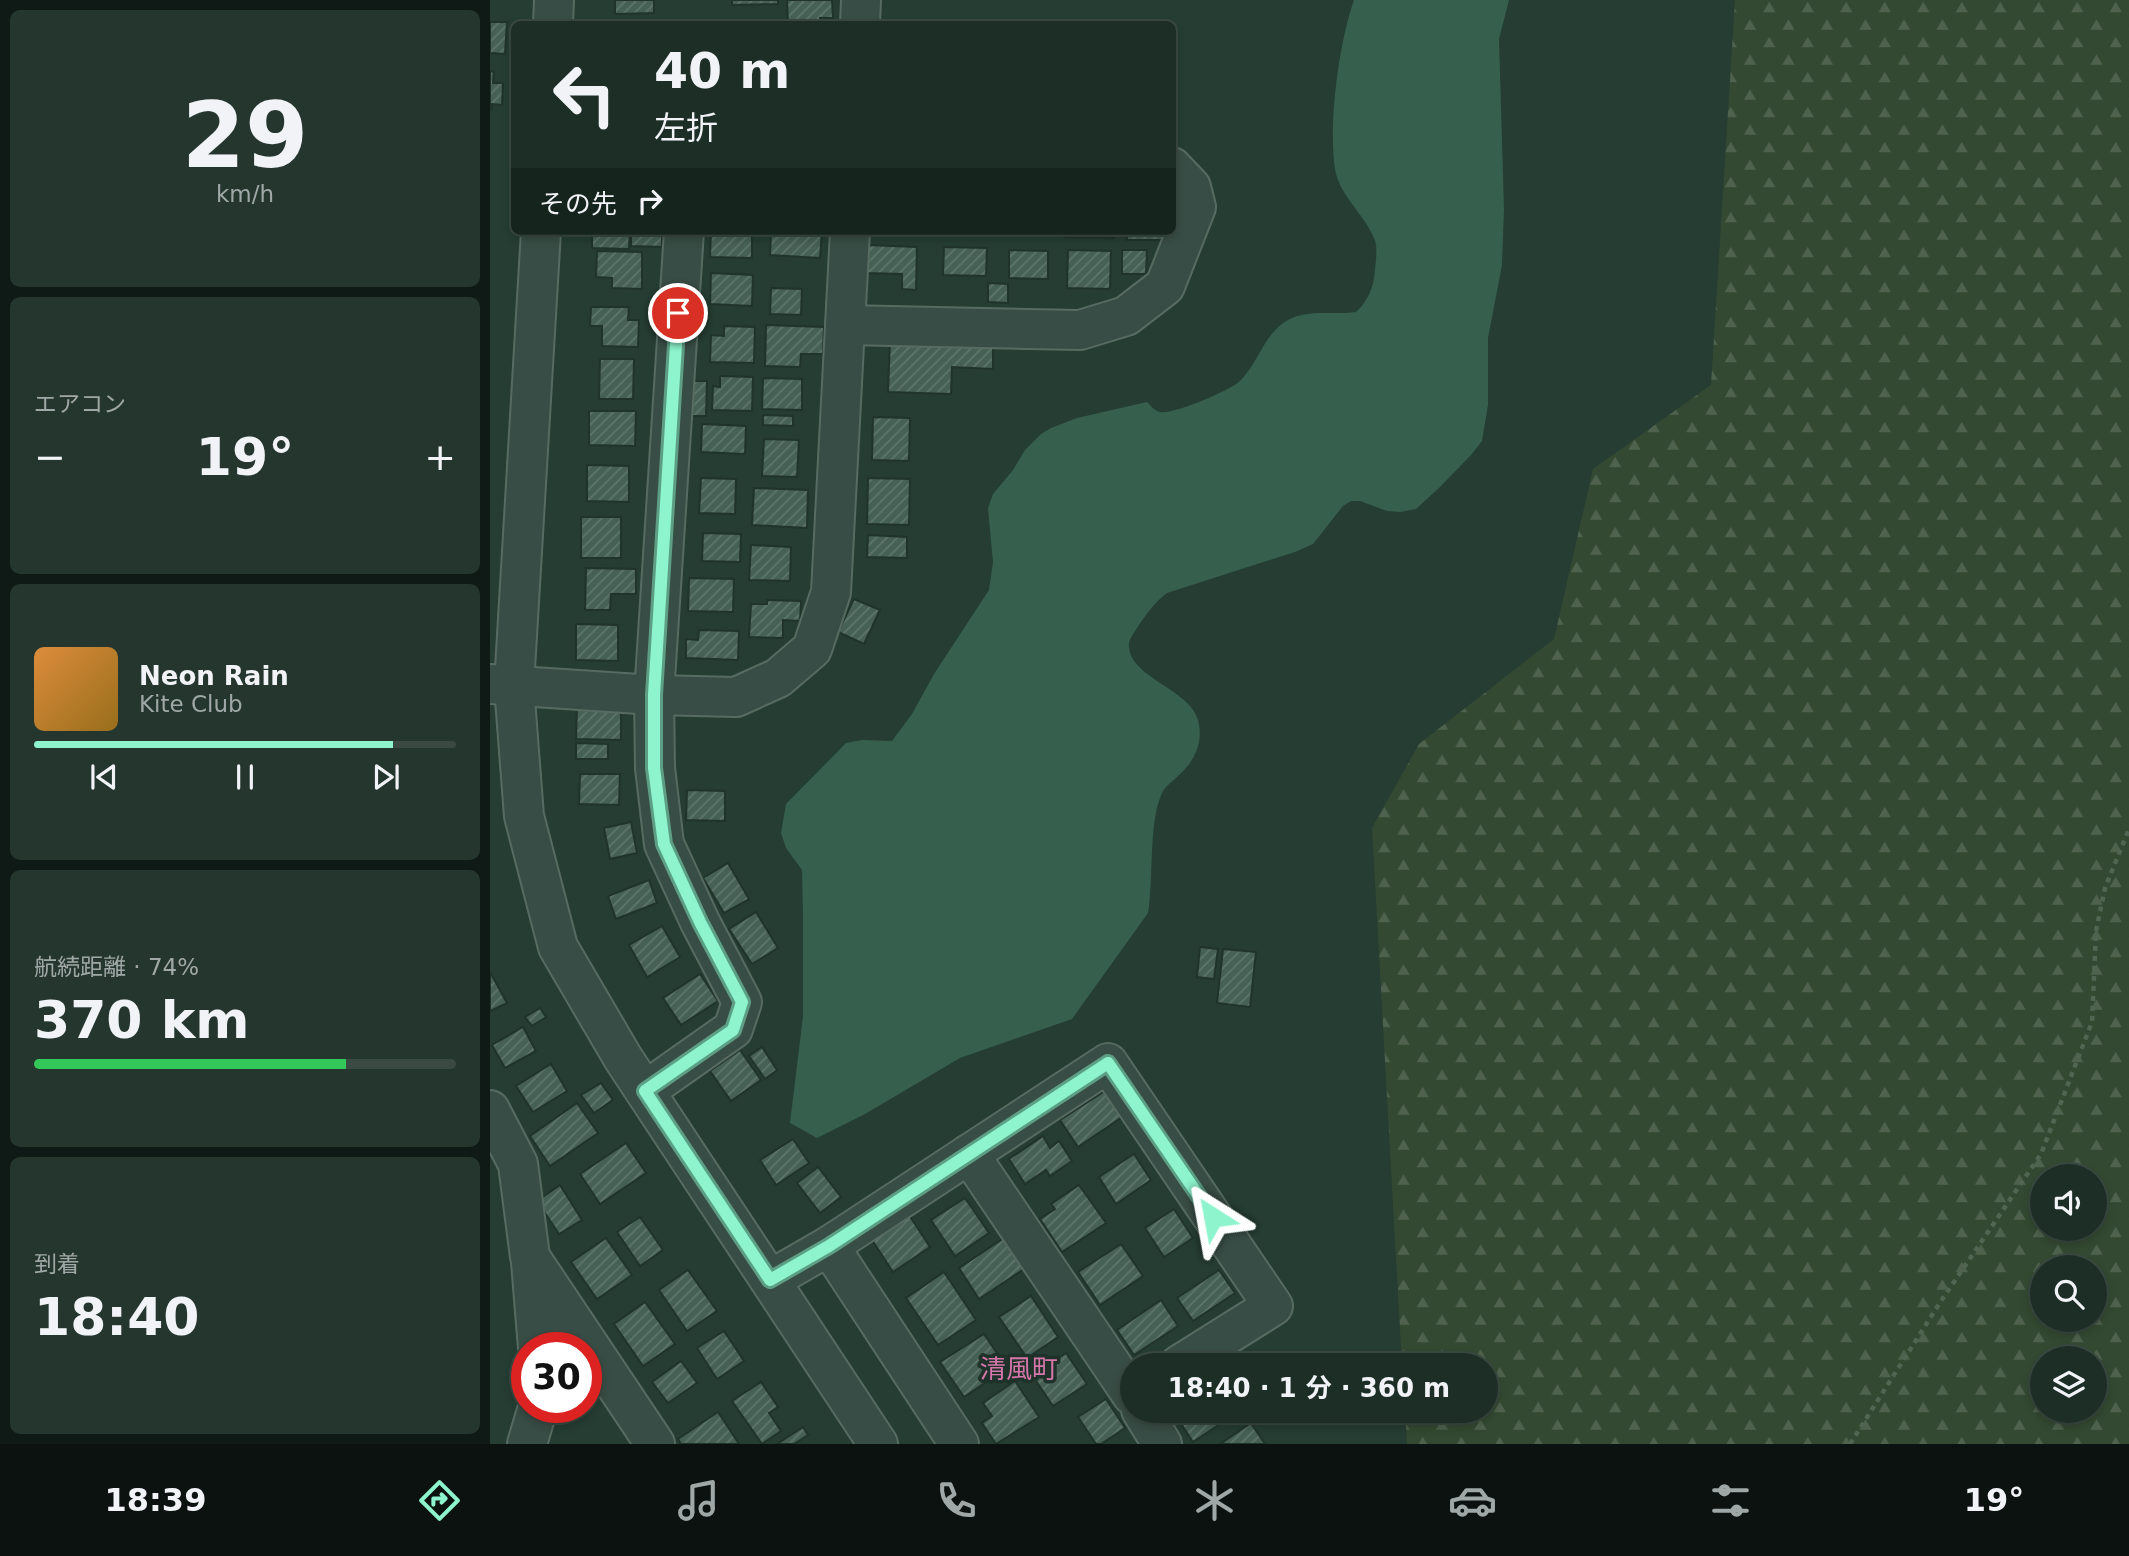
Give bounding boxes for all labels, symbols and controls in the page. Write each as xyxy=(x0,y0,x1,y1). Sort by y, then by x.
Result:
text: 40 m xyxy=(654,43,790,100)
icon: left xyxy=(539,49,630,140)
text: 29 xyxy=(182,83,308,188)
text: 左折 xyxy=(654,109,718,147)
text: km/h xyxy=(216,181,274,207)
icon: right xyxy=(631,182,669,220)
text: その先 xyxy=(539,189,617,219)
pin xyxy=(648,283,708,343)
icon: arrive xyxy=(659,294,697,332)
text: エアコン xyxy=(34,391,126,417)
text: 19° xyxy=(196,427,294,487)
text: − xyxy=(34,435,66,479)
text: + xyxy=(424,435,456,479)
text: Neon Rain xyxy=(139,661,289,691)
text: Kite Club xyxy=(139,691,243,717)
icon: previous xyxy=(85,758,123,796)
icon: pause xyxy=(226,758,264,796)
icon: next xyxy=(367,758,405,796)
text: 航続距離 · 74% xyxy=(34,954,199,980)
text: 370 km xyxy=(34,990,249,1050)
map controls xyxy=(2030,1164,2107,1423)
button: sound xyxy=(2030,1164,2107,1241)
position arrow xyxy=(1176,1180,1250,1254)
text: 到着 xyxy=(34,1251,80,1277)
button: search xyxy=(2030,1255,2107,1332)
text: 18:40 xyxy=(34,1287,200,1347)
speed limit sign: 30 xyxy=(511,1332,602,1423)
button: layers xyxy=(2030,1346,2107,1423)
district label: 清風町 xyxy=(980,1354,1058,1384)
text: 18:40 · 1 分 · 360 m xyxy=(1168,1373,1450,1403)
icon: directions xyxy=(415,1476,464,1525)
icon: music xyxy=(674,1476,723,1525)
icon: phone xyxy=(932,1476,981,1525)
icon: climate xyxy=(1190,1476,1239,1525)
icon: car xyxy=(1448,1476,1497,1525)
icon: filters xyxy=(1706,1476,1755,1525)
text: 18:39 xyxy=(105,1481,206,1519)
text: 19° xyxy=(1964,1481,2024,1519)

